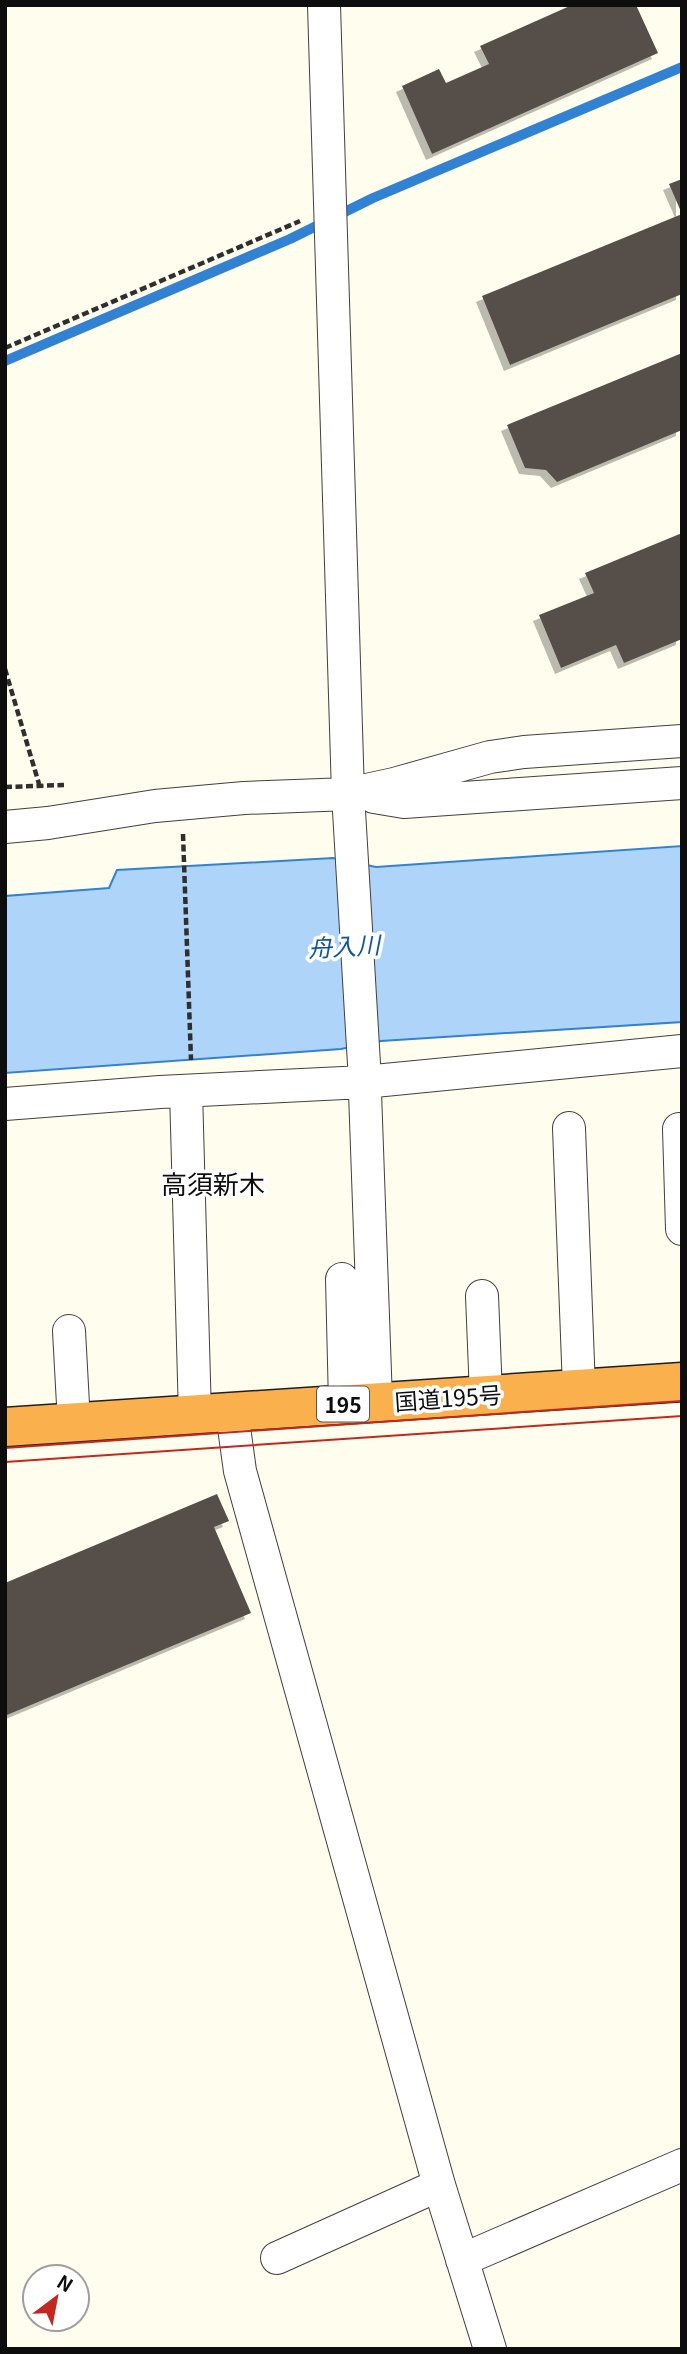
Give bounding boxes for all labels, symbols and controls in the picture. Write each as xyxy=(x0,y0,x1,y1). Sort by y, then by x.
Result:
water label: 舟入川 xyxy=(307,925,384,964)
district label: 高須新木 xyxy=(161,1164,265,1201)
street label: 国道195号 xyxy=(393,1376,503,1418)
road number: 195 xyxy=(317,1386,369,1422)
north arrow xyxy=(21,2263,91,2333)
text: N xyxy=(53,2267,79,2298)

